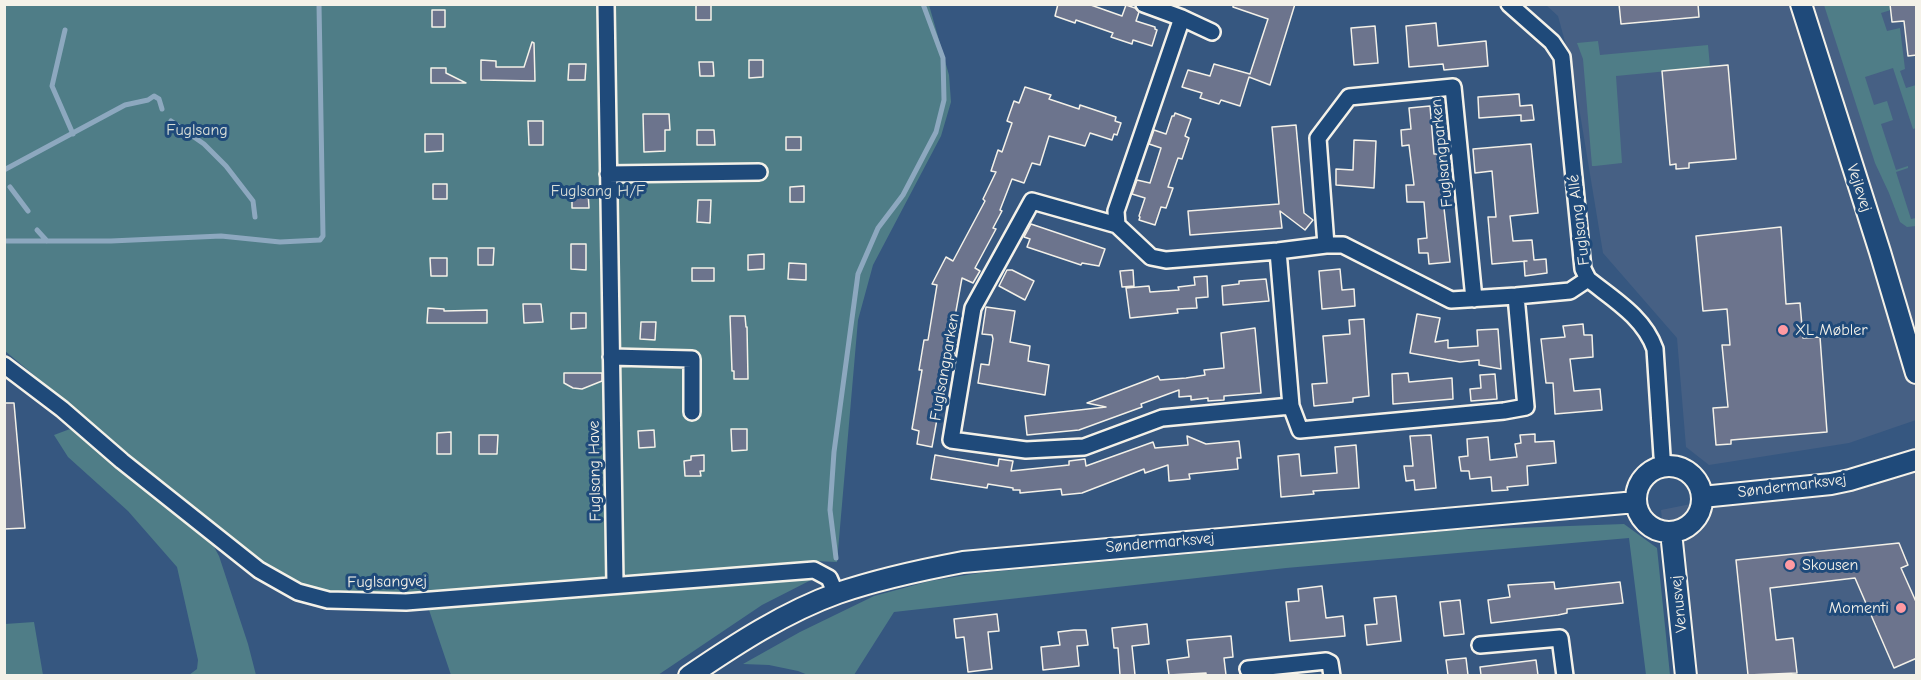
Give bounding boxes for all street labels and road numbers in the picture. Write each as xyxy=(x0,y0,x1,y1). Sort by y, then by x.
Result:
street label: Fuglsangparken xyxy=(1427,98,1457,208)
street label: Vejlevej xyxy=(1842,162,1876,214)
street label: Fuglsang Allé xyxy=(1564,174,1594,266)
street label: Fuglsangparken xyxy=(926,312,964,422)
street label: Fuglsang Have xyxy=(585,420,605,522)
street label: Søndermarksvej xyxy=(1737,470,1847,502)
street label: Søndermarksvej xyxy=(1105,529,1215,557)
street label: Fuglsangvej xyxy=(347,572,427,592)
street label: Venusvej xyxy=(1666,574,1692,634)

